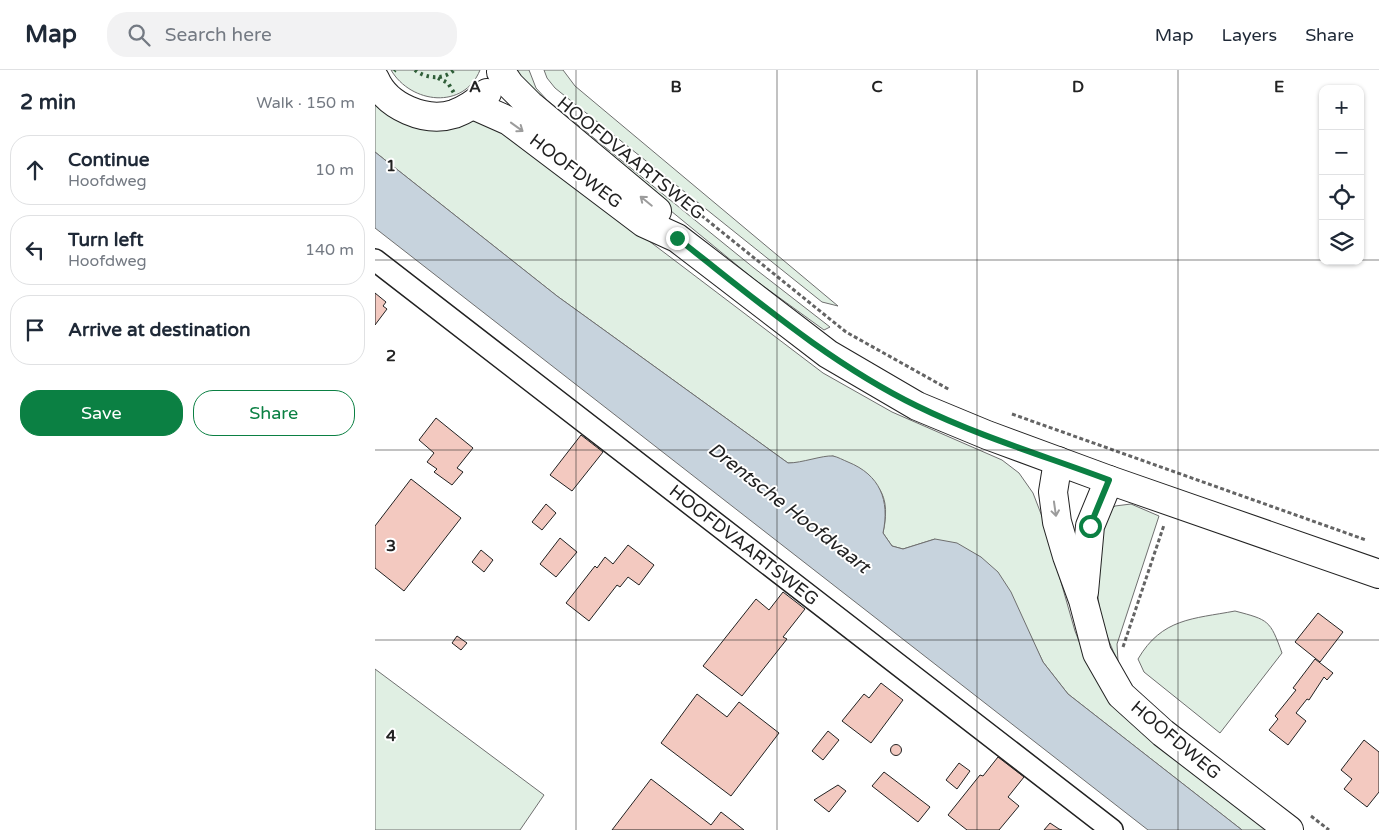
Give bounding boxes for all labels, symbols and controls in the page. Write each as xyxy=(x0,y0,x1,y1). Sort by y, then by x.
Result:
search box xyxy=(107,12,457,57)
text: Map xyxy=(25,20,77,49)
icon: search xyxy=(125,21,153,49)
text: Search here xyxy=(165,24,272,46)
text: Map xyxy=(1155,24,1194,46)
text: Layers xyxy=(1222,24,1277,46)
text: Share xyxy=(1305,24,1354,46)
text: A xyxy=(469,77,481,97)
text: B xyxy=(670,77,682,97)
text: C xyxy=(871,77,883,97)
text: D xyxy=(1072,77,1084,97)
text: E xyxy=(1274,77,1284,97)
map controls xyxy=(1319,85,1364,265)
button: + xyxy=(1319,85,1364,130)
text: 2 min xyxy=(20,90,76,115)
street label: HOOFDVAARTSWEG xyxy=(553,92,709,224)
text: Walk · 150 m xyxy=(256,93,355,113)
one-way arrow xyxy=(510,122,524,132)
street label: HOOFDWEG xyxy=(525,129,627,213)
button: − xyxy=(1319,130,1364,175)
text: Continue xyxy=(68,149,150,171)
icon: ahead xyxy=(21,156,49,184)
text: 1 xyxy=(386,156,396,176)
text: 10 m xyxy=(315,160,354,180)
text: Hoofdweg xyxy=(68,171,147,191)
button: locate xyxy=(1319,175,1364,220)
one-way arrow xyxy=(640,196,653,207)
button: layers xyxy=(1319,220,1364,265)
route end xyxy=(666,227,689,250)
text: Turn left xyxy=(68,229,144,251)
icon: left xyxy=(21,236,49,264)
text: 140 m xyxy=(305,240,354,260)
text: Hoofdweg xyxy=(68,251,147,271)
icon: arrive xyxy=(21,316,49,344)
text: Arrive at destination xyxy=(68,319,251,341)
text: 2 xyxy=(386,346,396,366)
button: Save xyxy=(20,390,183,436)
button: Share xyxy=(193,390,355,436)
water label: Drentsche Hoofdvaart xyxy=(704,438,876,579)
street label: HOOFDVAARTSWEG xyxy=(665,480,823,610)
one-way arrow xyxy=(1050,501,1060,517)
route start xyxy=(1079,515,1102,538)
text: 3 xyxy=(386,536,396,556)
street label: HOOFDWEG xyxy=(1127,696,1225,784)
text: 4 xyxy=(386,726,396,746)

